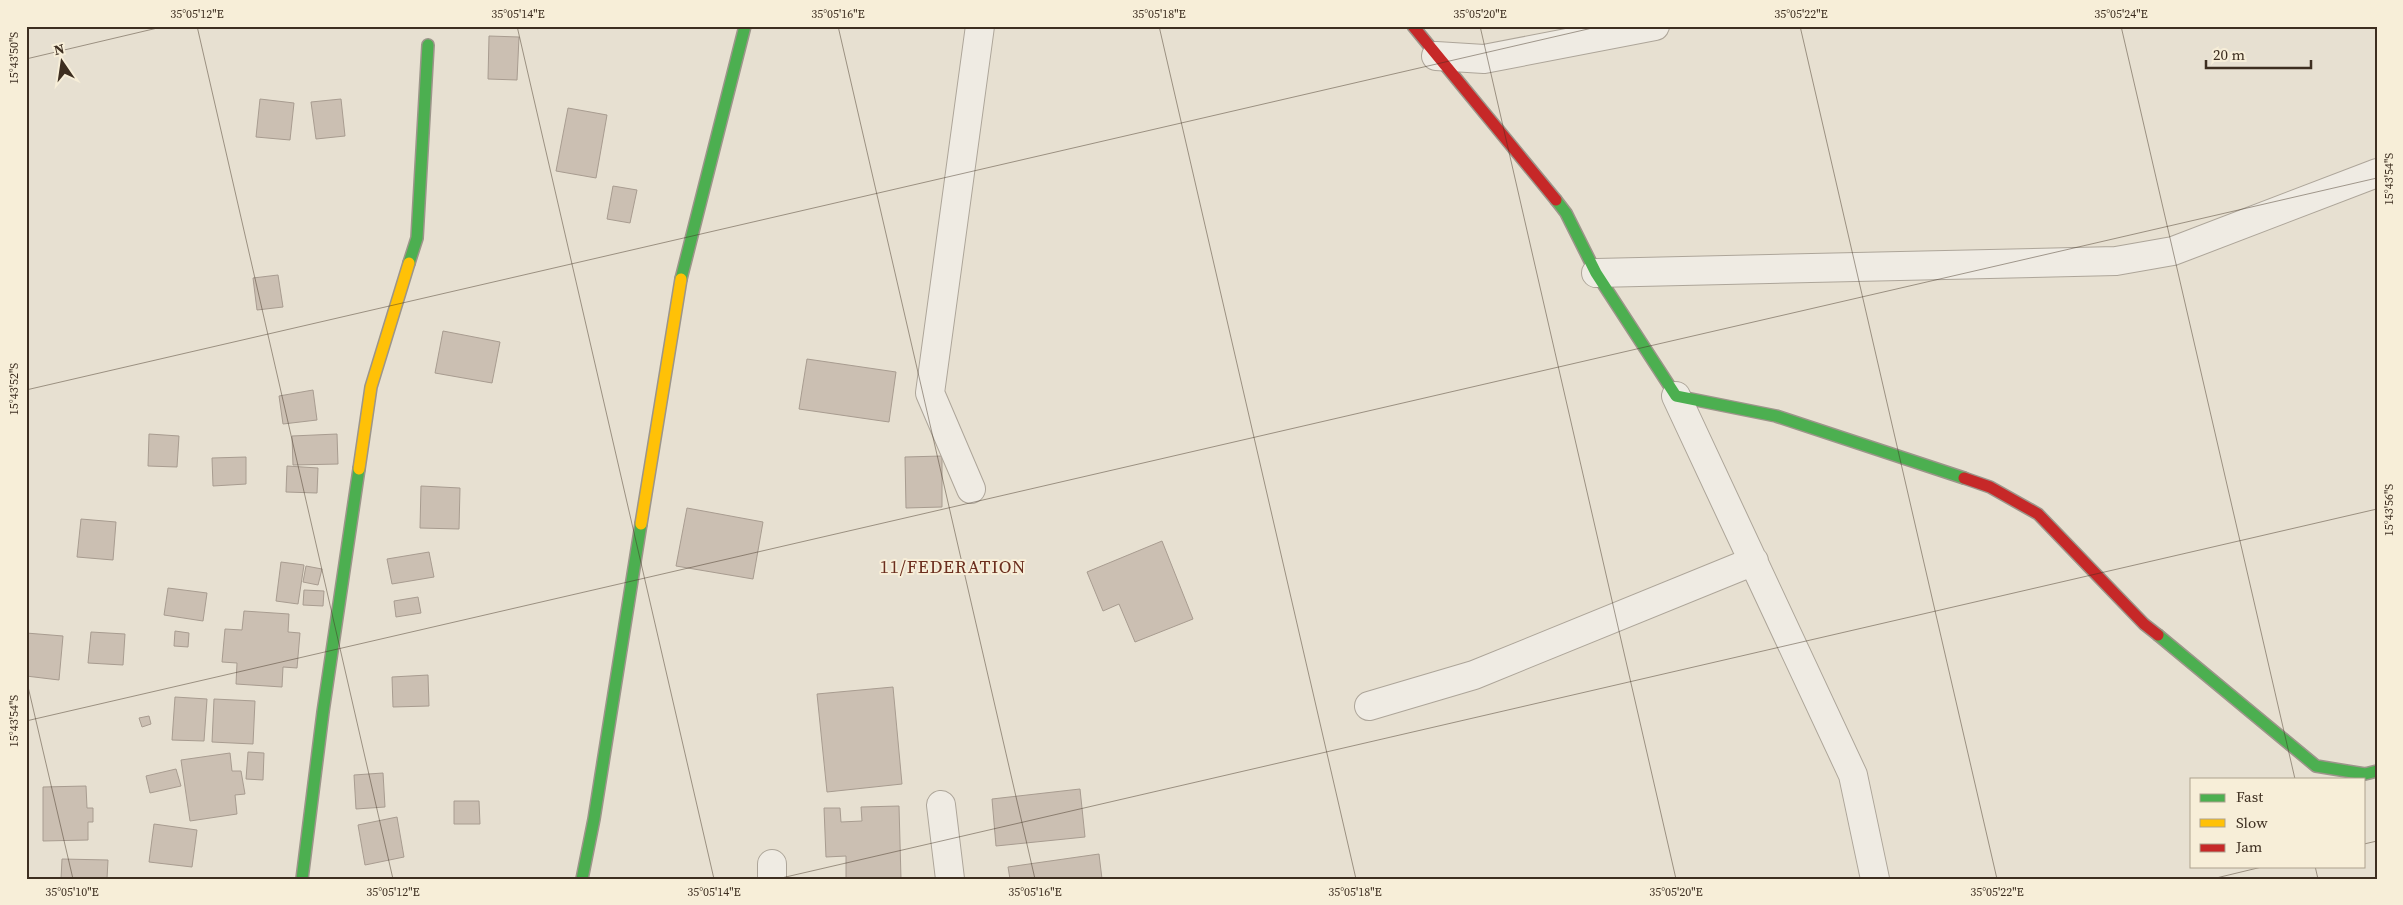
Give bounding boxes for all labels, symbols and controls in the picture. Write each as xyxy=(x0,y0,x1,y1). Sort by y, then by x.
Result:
text: 35°05'12"E xyxy=(170,6,224,22)
text: 35°05'14"E xyxy=(491,6,545,22)
text: 35°05'16"E xyxy=(811,6,865,22)
text: 35°05'18"E xyxy=(1132,6,1186,22)
text: 35°05'20"E xyxy=(1453,6,1507,22)
text: 35°05'22"E xyxy=(1774,6,1828,22)
text: 35°05'24"E xyxy=(2094,6,2148,22)
text: 15°43'50"S xyxy=(6,32,22,84)
north arrow xyxy=(38,38,88,88)
text: N xyxy=(52,38,66,60)
scale bar xyxy=(2206,38,2310,70)
text: 20 m xyxy=(2213,44,2245,65)
text: 15°43'54"S xyxy=(2381,153,2397,205)
text: 15°43'52"S xyxy=(6,363,22,415)
text: 15°43'56"S xyxy=(2381,484,2397,536)
district label: 11/FEDERATION xyxy=(880,554,1026,579)
text: 15°43'54"S xyxy=(6,695,22,747)
legend xyxy=(2190,778,2366,868)
text: Fast xyxy=(2236,786,2263,807)
text: Slow xyxy=(2236,812,2268,833)
text: Jam xyxy=(2235,836,2263,857)
text: 35°05'10"E xyxy=(45,884,99,900)
text: 35°05'12"E xyxy=(366,884,420,900)
text: 35°05'14"E xyxy=(687,884,741,900)
text: 35°05'16"E xyxy=(1008,884,1062,900)
text: 35°05'18"E xyxy=(1328,884,1382,900)
text: 35°05'20"E xyxy=(1649,884,1703,900)
text: 35°05'22"E xyxy=(1970,884,2024,900)

